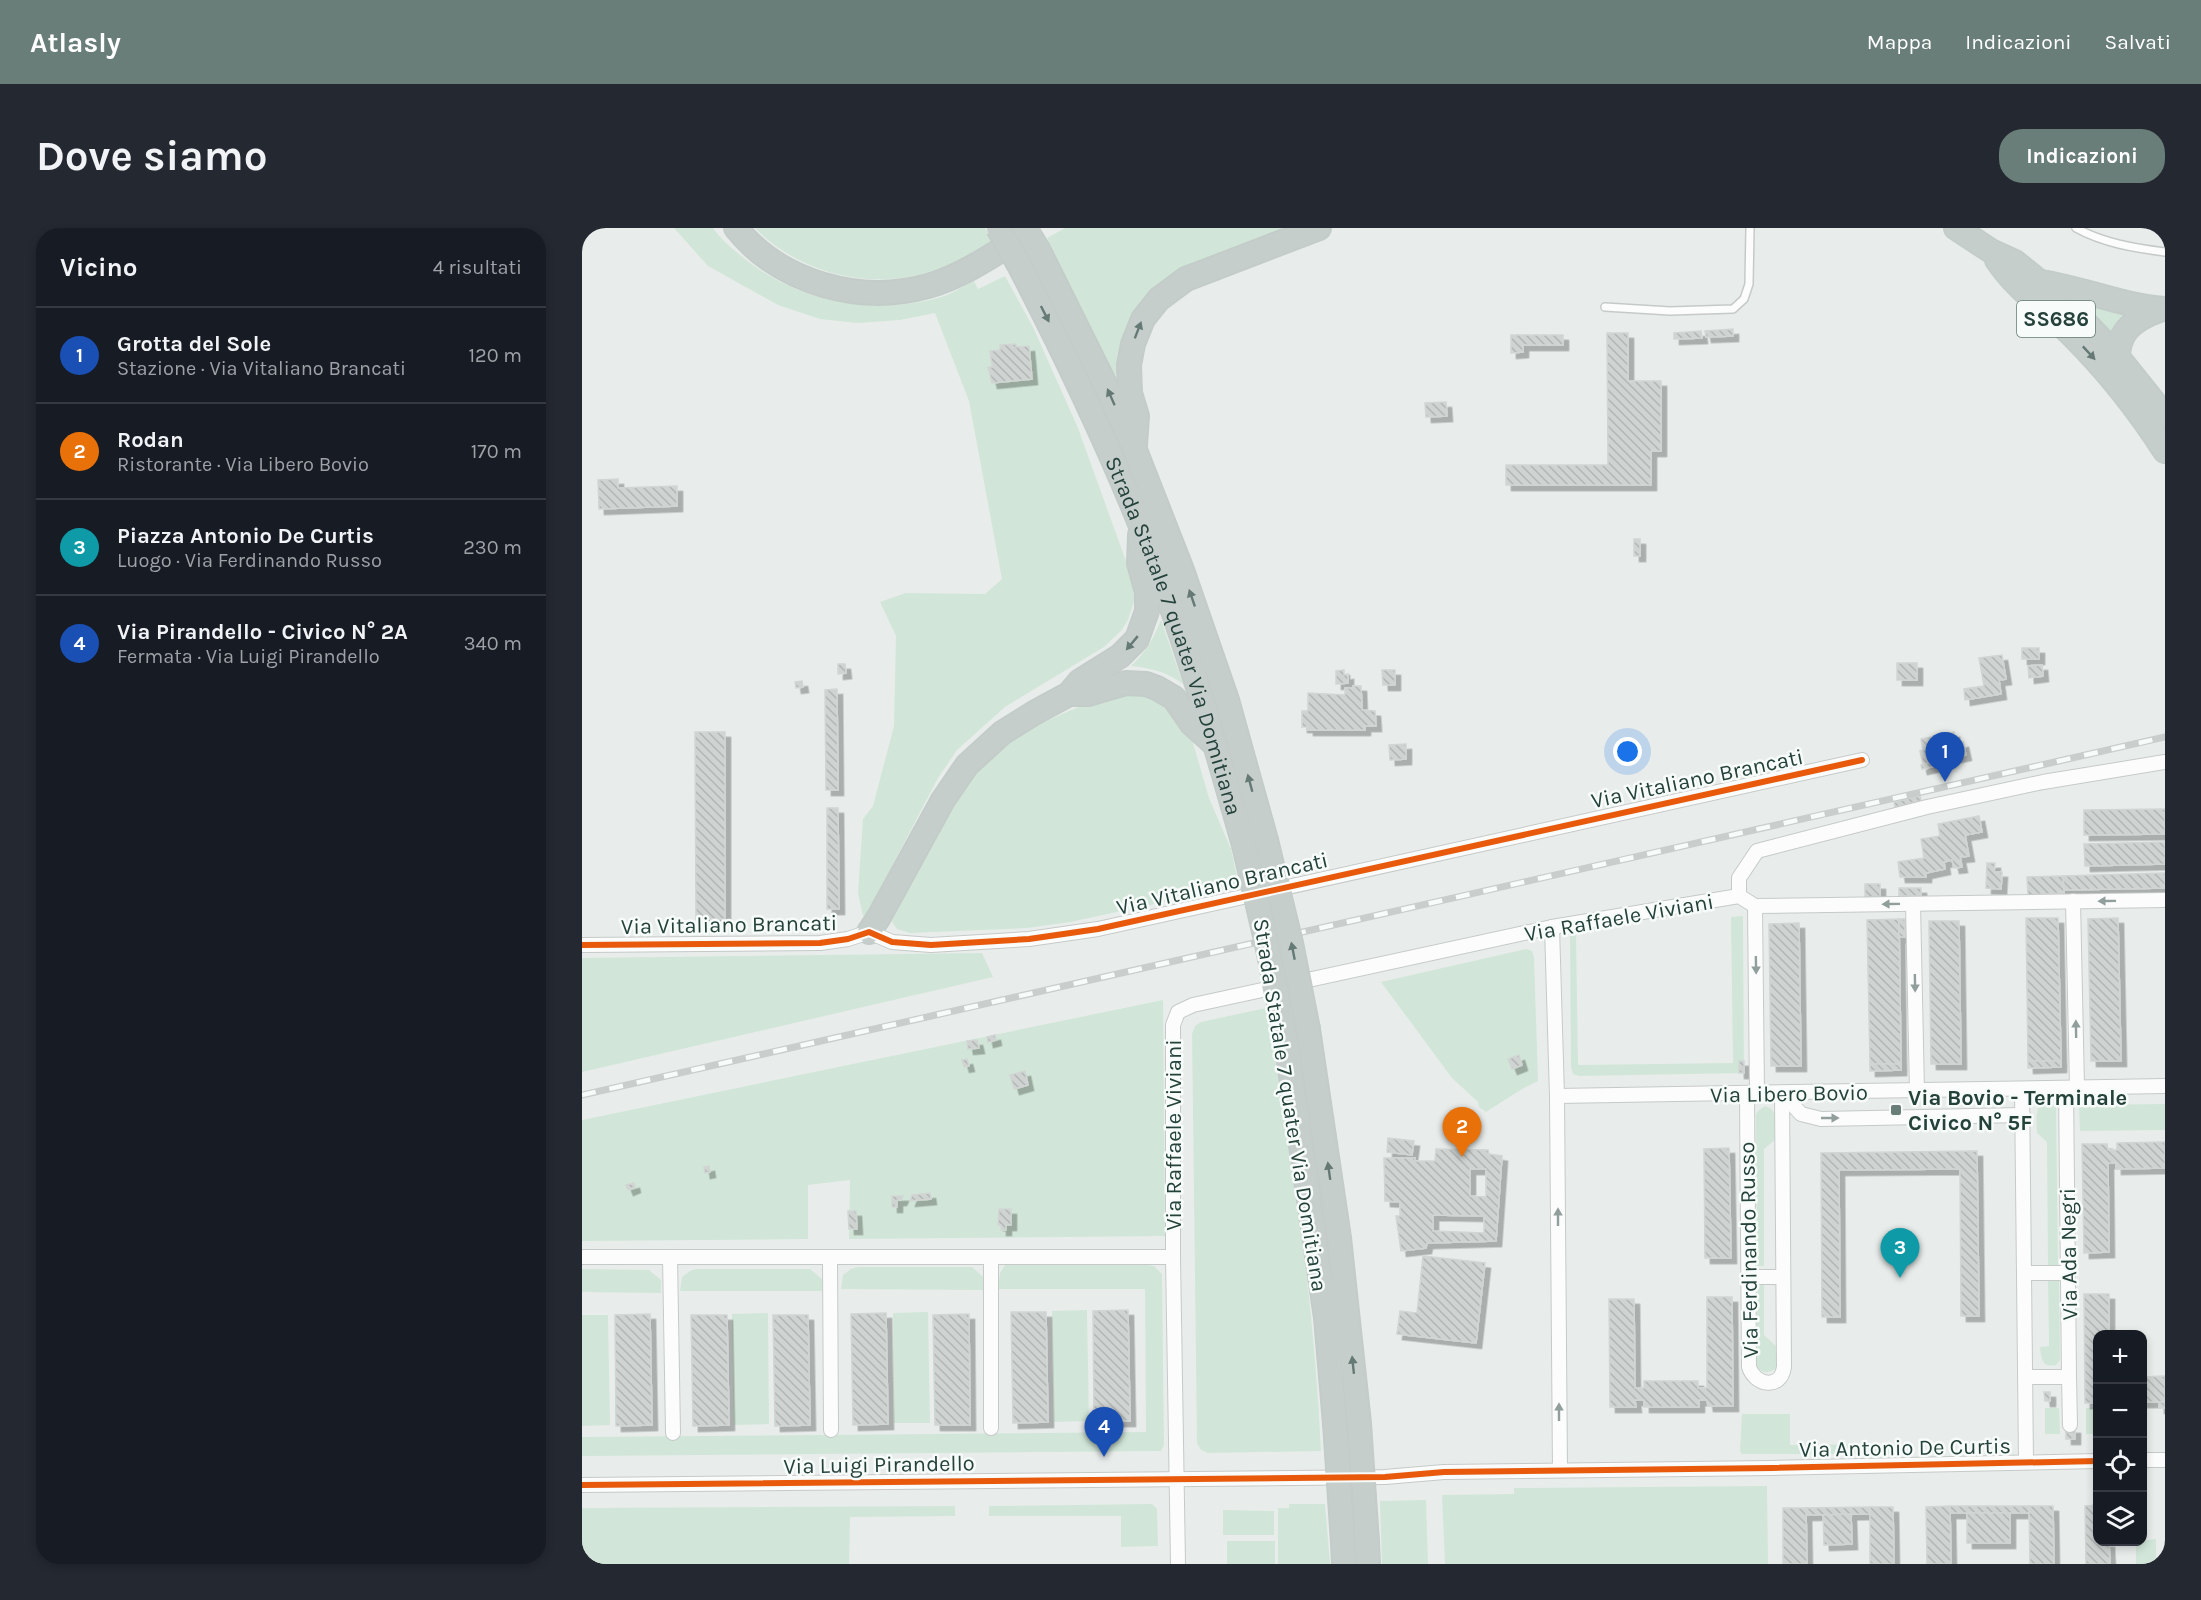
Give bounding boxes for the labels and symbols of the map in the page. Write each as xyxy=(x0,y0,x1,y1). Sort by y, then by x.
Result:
road number: SS686 xyxy=(2017,301,2095,337)
one-way arrow xyxy=(1040,306,1050,323)
one-way arrow xyxy=(1134,321,1144,339)
one-way arrow xyxy=(2082,346,2096,360)
one-way arrow xyxy=(1107,389,1116,406)
street label: Strada Statale 7 quater Via Domitiana xyxy=(1099,453,1247,818)
one-way arrow xyxy=(1186,589,1196,607)
one-way arrow xyxy=(1126,635,1139,650)
pin: 1 xyxy=(1926,732,1964,782)
your location xyxy=(1613,737,1642,766)
street label: Via Vitaliano Brancati xyxy=(1589,744,1806,814)
one-way arrow xyxy=(1245,774,1255,793)
street label: Via Vitaliano Brancati xyxy=(1114,847,1331,921)
street label: Via Raffaele Viviani xyxy=(1523,889,1716,947)
one-way arrow xyxy=(2097,896,2116,906)
one-way arrow xyxy=(1881,899,1900,909)
street label: Via Vitaliano Brancati xyxy=(621,910,837,940)
street label: Strada Statale 7 quater Via Domitiana xyxy=(1248,917,1332,1294)
one-way arrow xyxy=(1287,941,1297,960)
one-way arrow xyxy=(1751,956,1760,975)
one-way arrow xyxy=(1910,974,1920,993)
one-way arrow xyxy=(2071,1019,2081,1038)
street label: Via Raffaele Viviani xyxy=(1161,1039,1187,1231)
street label: Via Libero Bovio xyxy=(1710,1080,1868,1108)
place label: Via Bovio - Terminale Civico N° 5F xyxy=(1908,1085,2127,1136)
marker: Via Bovio - Terminale Civico N° 5F xyxy=(1889,1103,1903,1117)
pin: 2 xyxy=(1442,1108,1482,1157)
one-way arrow xyxy=(1820,1113,1839,1123)
street label: Via Ferdinando Russo xyxy=(1734,1141,1764,1359)
one-way arrow xyxy=(1325,1162,1334,1181)
street label: Via Ada Negri xyxy=(2055,1187,2083,1320)
one-way arrow xyxy=(1553,1207,1563,1226)
pin: 3 xyxy=(1880,1228,1920,1278)
one-way arrow xyxy=(1348,1355,1358,1374)
one-way arrow xyxy=(1554,1402,1564,1421)
pin: 4 xyxy=(1084,1408,1124,1457)
street label: Via Antonio De Curtis xyxy=(1799,1433,2011,1463)
street label: Via Luigi Pirandello xyxy=(783,1450,975,1480)

